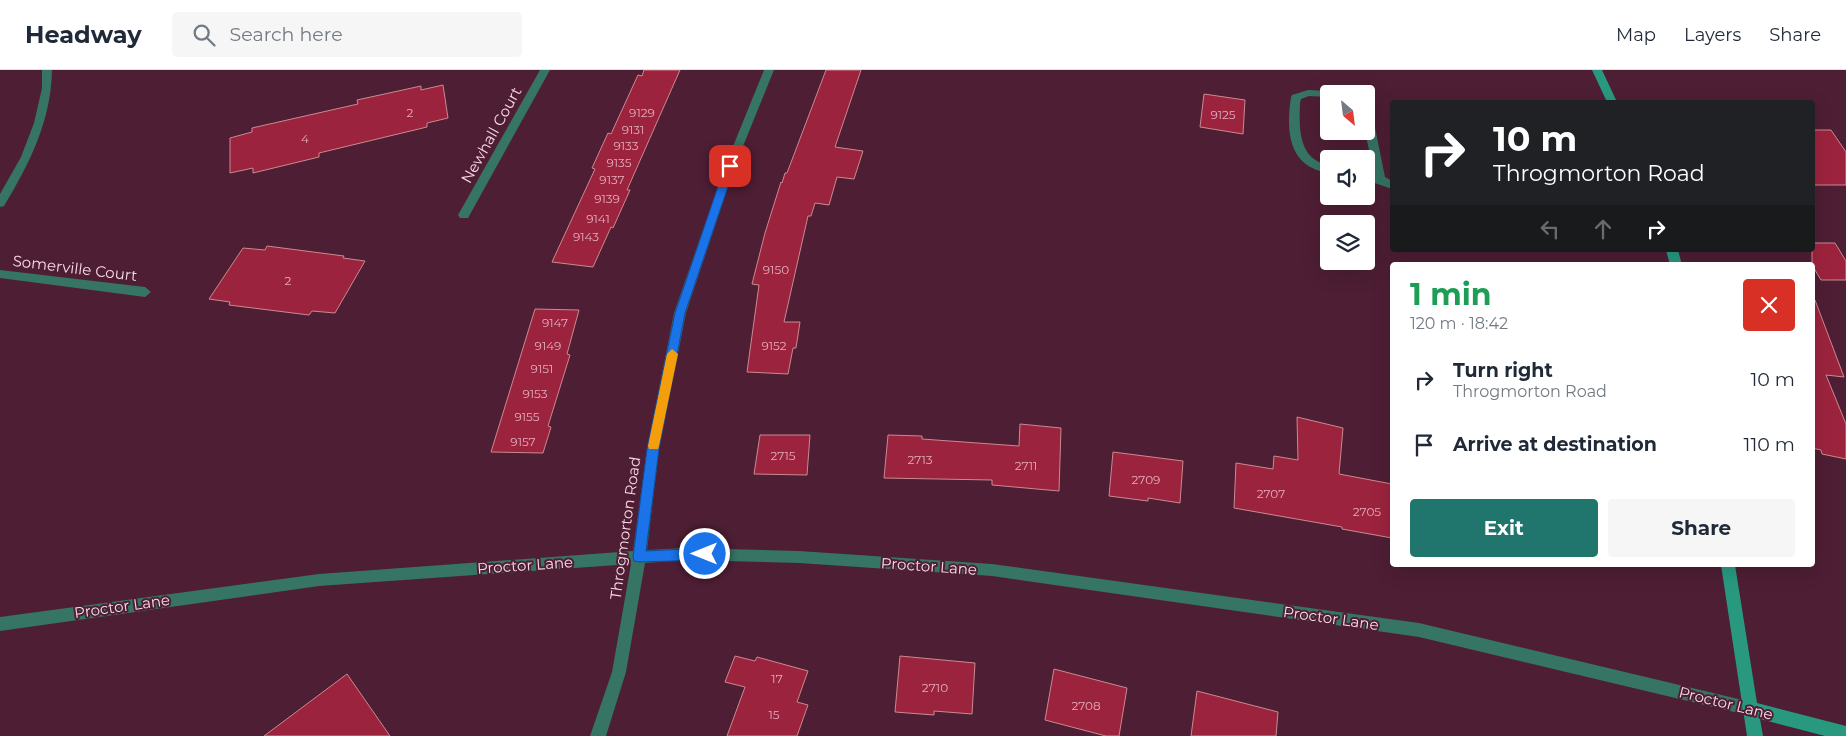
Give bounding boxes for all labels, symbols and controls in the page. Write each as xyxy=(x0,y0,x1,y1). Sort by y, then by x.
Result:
search box xyxy=(172,12,522,57)
text: Headway xyxy=(25,20,142,49)
icon: search xyxy=(190,21,218,49)
text: Search here xyxy=(230,23,343,46)
text: Map xyxy=(1616,24,1656,46)
text: Layers xyxy=(1684,24,1741,46)
text: Share xyxy=(1769,24,1821,46)
street label: Newhall Court xyxy=(457,83,525,187)
north arrow xyxy=(1320,85,1375,140)
map controls xyxy=(1320,85,1375,270)
house number: 2 xyxy=(407,105,414,120)
house number: 9129 xyxy=(629,105,655,120)
house number: 9125 xyxy=(1210,107,1236,122)
text: 10 m xyxy=(1493,117,1577,160)
icon: right xyxy=(1410,120,1475,185)
house number: 9131 xyxy=(622,122,644,137)
house number: 4 xyxy=(301,131,309,146)
house number: 9133 xyxy=(613,138,639,153)
pin xyxy=(709,145,751,187)
button: sound xyxy=(1320,150,1375,205)
icon: arrive xyxy=(716,152,744,180)
house number: 9135 xyxy=(606,155,632,170)
text: Throgmorton Road xyxy=(1493,160,1705,187)
house number: 9137 xyxy=(599,172,625,187)
house number: 9139 xyxy=(594,191,620,206)
house number: 9141 xyxy=(586,211,610,226)
button: layers xyxy=(1320,215,1375,270)
icon: left xyxy=(1536,215,1564,243)
icon: ahead xyxy=(1589,215,1617,243)
icon: right xyxy=(1642,215,1670,243)
house number: 9143 xyxy=(573,229,599,244)
street label: Somerville Court xyxy=(12,251,138,285)
house number: 9150 xyxy=(763,262,789,277)
house number: 2 xyxy=(285,273,292,288)
text: 1 min xyxy=(1410,276,1491,313)
button: close xyxy=(1743,279,1795,331)
text: 120 m · 18:42 xyxy=(1410,314,1508,333)
house number: 9147 xyxy=(542,315,568,330)
house number: 9149 xyxy=(535,338,561,353)
house number: 9152 xyxy=(761,338,787,353)
text: Turn right xyxy=(1453,359,1553,382)
house number: 9151 xyxy=(531,361,553,376)
icon: right xyxy=(1410,366,1438,394)
text: 10 m xyxy=(1750,368,1795,391)
text: Throgmorton Road xyxy=(1453,382,1607,401)
house number: 9153 xyxy=(522,386,548,401)
house number: 9155 xyxy=(514,409,540,424)
icon: arrive xyxy=(1410,431,1438,459)
text: Arrive at destination xyxy=(1453,433,1657,456)
text: 110 m xyxy=(1744,433,1795,456)
house number: 9157 xyxy=(510,434,536,449)
house number: 2715 xyxy=(770,448,796,463)
house number: 2713 xyxy=(907,452,933,467)
street label: Throgmorton Road xyxy=(606,455,644,601)
house number: 2711 xyxy=(1015,458,1037,473)
house number: 2709 xyxy=(1132,472,1160,487)
house number: 2707 xyxy=(1257,486,1285,501)
button: Exit xyxy=(1410,499,1598,557)
button: Share xyxy=(1608,499,1795,557)
house number: 2705 xyxy=(1353,504,1381,519)
position arrow xyxy=(678,527,730,579)
street label: Proctor Lane xyxy=(476,552,574,578)
street label: Proctor Lane xyxy=(880,553,978,579)
street label: Proctor Lane xyxy=(73,590,171,622)
street label: Proctor Lane xyxy=(1282,602,1380,634)
house number: 17 xyxy=(771,671,783,686)
house number: 2710 xyxy=(922,680,948,695)
street label: Proctor Lane xyxy=(1677,682,1775,724)
house number: 2708 xyxy=(1071,698,1101,713)
house number: 15 xyxy=(768,707,780,722)

